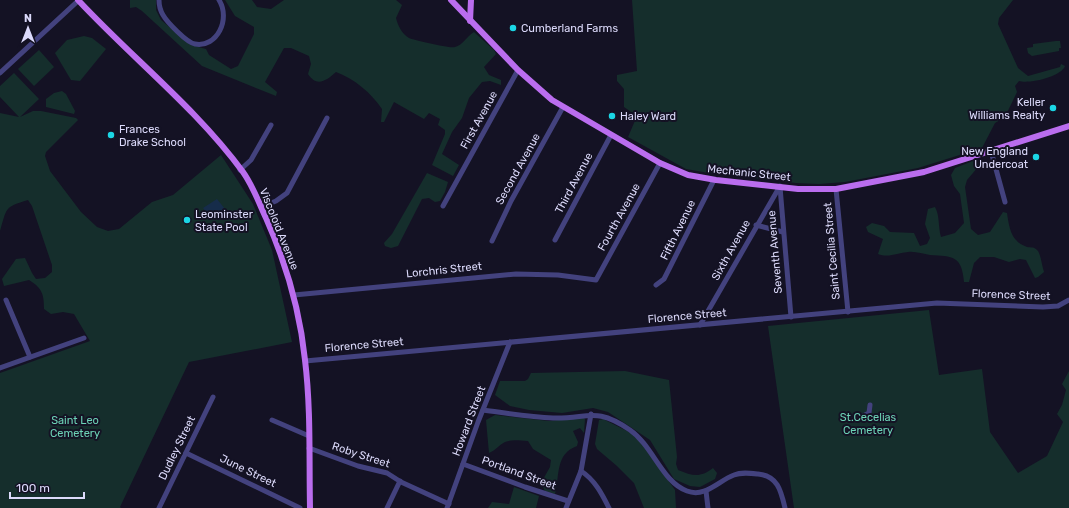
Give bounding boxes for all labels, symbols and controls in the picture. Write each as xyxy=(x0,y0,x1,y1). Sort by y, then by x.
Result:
north arrow xyxy=(8,8,48,48)
text: N xyxy=(24,12,32,25)
place label: Cumberland Farms xyxy=(521,22,618,35)
marker: Cumberland Farms xyxy=(508,23,518,33)
street label: First Avenue xyxy=(458,89,500,151)
place label: Keller Williams Realty xyxy=(969,96,1046,122)
marker: Keller Williams Realty xyxy=(1048,103,1058,113)
place label: Haley Ward xyxy=(620,110,676,123)
marker: Haley Ward xyxy=(607,111,617,121)
place label: Frances Drake School xyxy=(119,123,186,149)
marker: Frances Drake School xyxy=(106,130,116,140)
street label: Second Avenue xyxy=(493,131,543,207)
place label: New England Undercoat xyxy=(961,145,1029,171)
street label: Third Avenue xyxy=(553,150,595,216)
marker: New England Undercoat xyxy=(1031,152,1041,162)
street label: Mechanic Street xyxy=(707,162,792,184)
street label: Fourth Avenue xyxy=(595,181,643,253)
street label: Viscoloid Avenue xyxy=(257,186,301,272)
street label: Fifth Avenue xyxy=(658,198,698,262)
street label: Saint Cecilia Street xyxy=(821,201,843,300)
place label: Leominster State Pool xyxy=(195,208,254,234)
street label: Seventh Avenue xyxy=(765,210,785,294)
marker: Leominster State Pool xyxy=(182,215,192,225)
street label: Sixth Avenue xyxy=(709,217,753,283)
street label: Lorchris Street xyxy=(405,259,483,280)
street label: Florence Street xyxy=(971,287,1051,303)
street label: Florence Street xyxy=(647,306,728,326)
street label: Florence Street xyxy=(324,335,405,355)
street label: Howard Street xyxy=(450,384,489,458)
park label: St.Cecelias Cemetery xyxy=(840,411,897,437)
street label: Dudley Street xyxy=(156,413,198,482)
park label: Saint Leo Cemetery xyxy=(50,414,100,440)
street label: Roby Street xyxy=(330,440,392,471)
street label: June Street xyxy=(218,452,279,490)
street label: Portland Street xyxy=(480,454,559,493)
scale bar xyxy=(10,474,84,500)
text: 100 m xyxy=(16,481,50,495)

